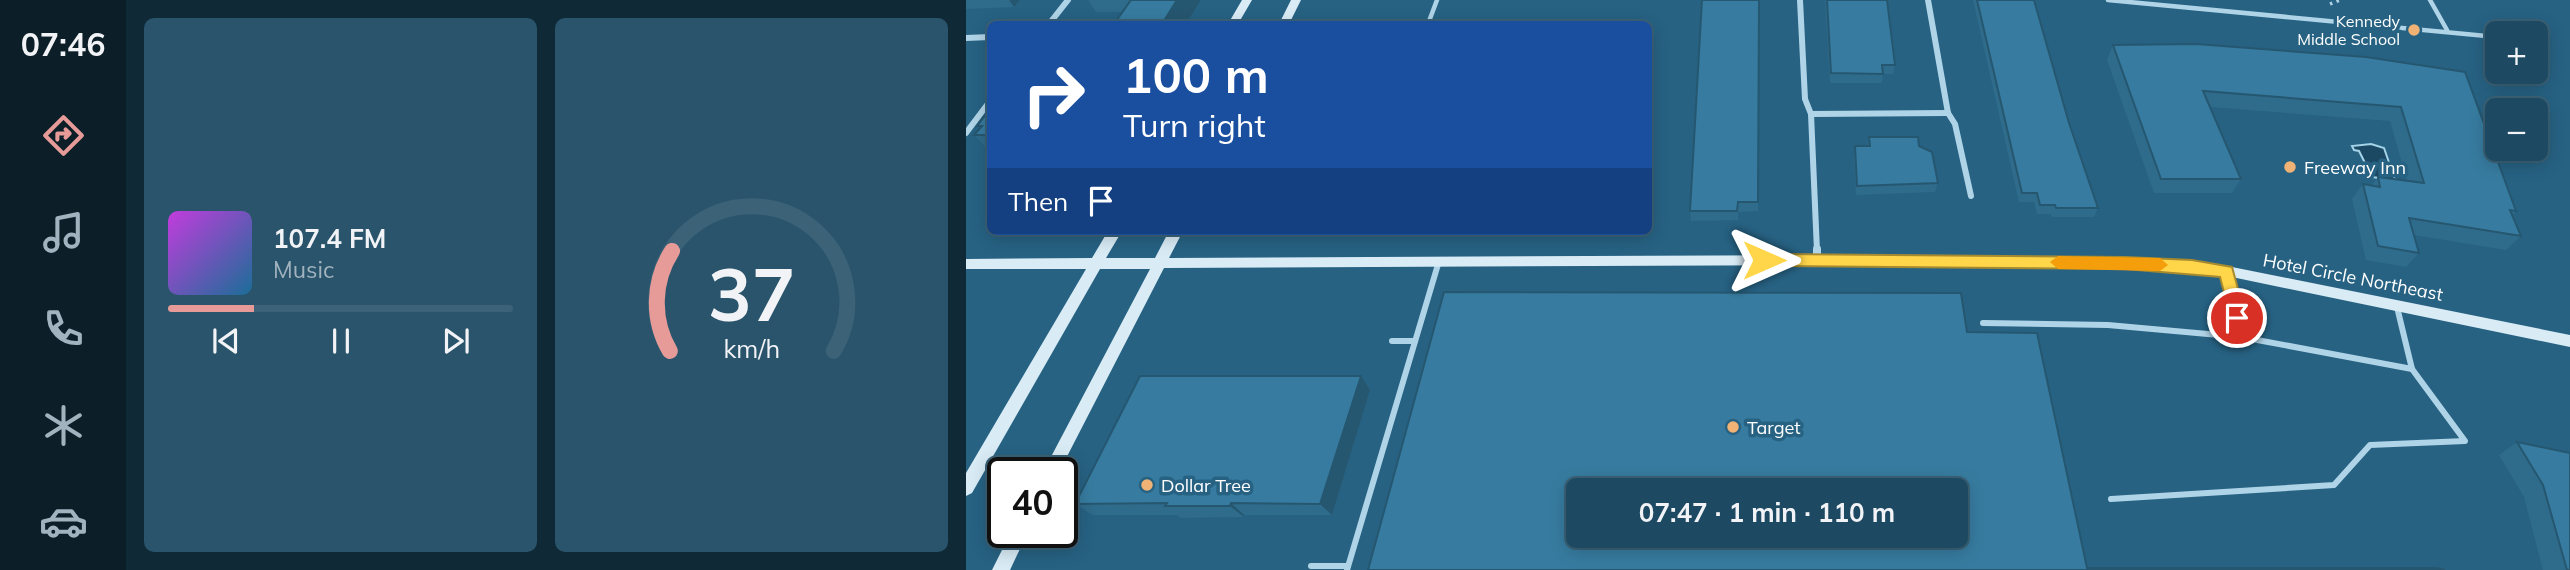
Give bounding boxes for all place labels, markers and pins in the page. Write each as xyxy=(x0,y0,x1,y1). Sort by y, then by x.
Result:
place label: Kennedy Middle School xyxy=(2297,11,2401,49)
marker: Kennedy Middle School xyxy=(2406,22,2422,38)
place label: Freeway Inn xyxy=(2304,156,2406,179)
marker: Freeway Inn xyxy=(2282,159,2298,175)
pin xyxy=(2207,288,2267,348)
place label: Target xyxy=(1747,416,1801,439)
marker: Target xyxy=(1725,419,1741,435)
place label: Dollar Tree xyxy=(1161,474,1251,497)
marker: Dollar Tree xyxy=(1139,477,1155,493)

